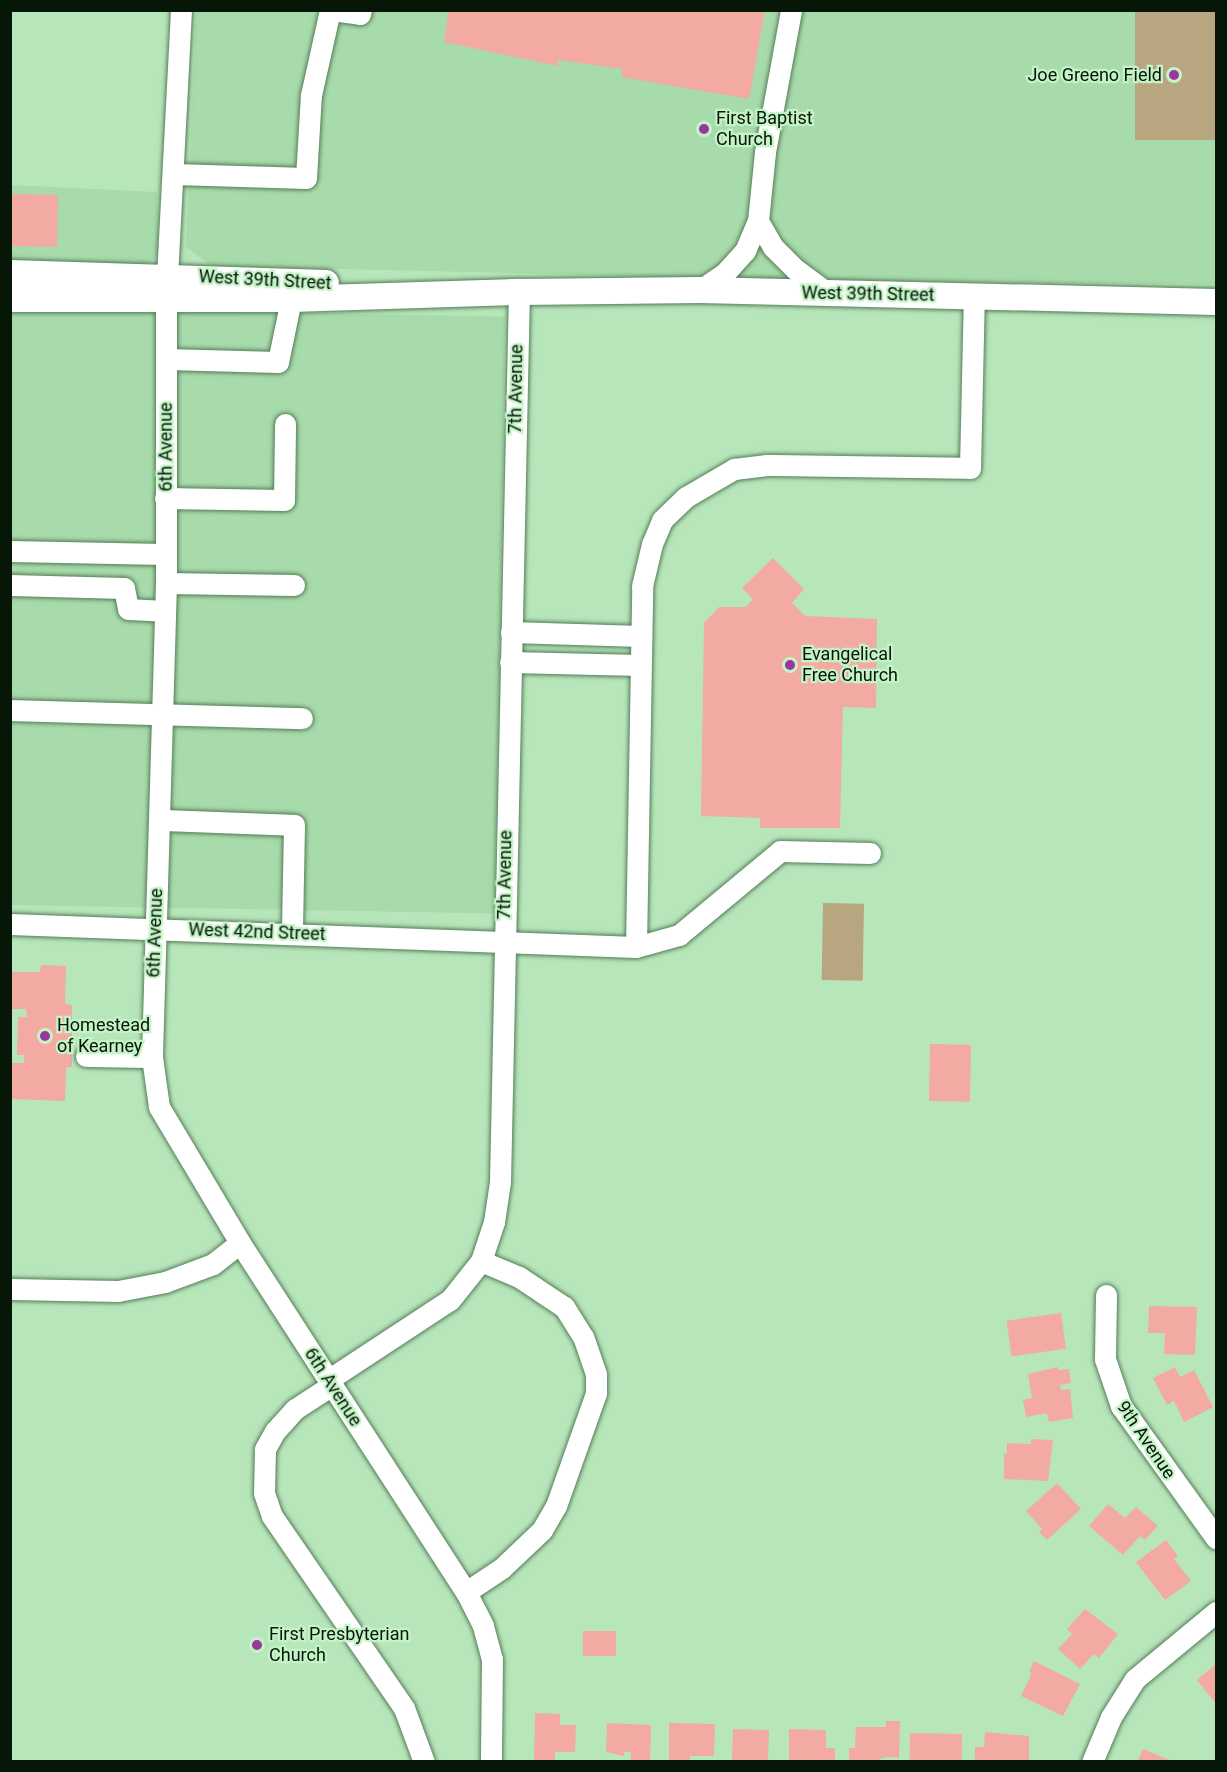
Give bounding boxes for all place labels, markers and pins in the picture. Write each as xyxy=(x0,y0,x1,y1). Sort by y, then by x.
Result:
place label: Joe Greeno Field xyxy=(1027,64,1162,86)
marker: Joe Greeno Field xyxy=(1167,68,1181,82)
place label: First Baptist Church xyxy=(716,108,813,150)
marker: First Baptist Church xyxy=(697,122,711,136)
place label: Evangelical Free Church xyxy=(802,644,898,686)
marker: Evangelical Free Church xyxy=(783,658,797,672)
place label: Homestead of Kearney xyxy=(57,1015,150,1058)
marker: Homestead of Kearney xyxy=(38,1029,52,1043)
place label: First Presbyterian Church xyxy=(269,1624,409,1666)
marker: First Presbyterian Church xyxy=(250,1638,264,1652)

